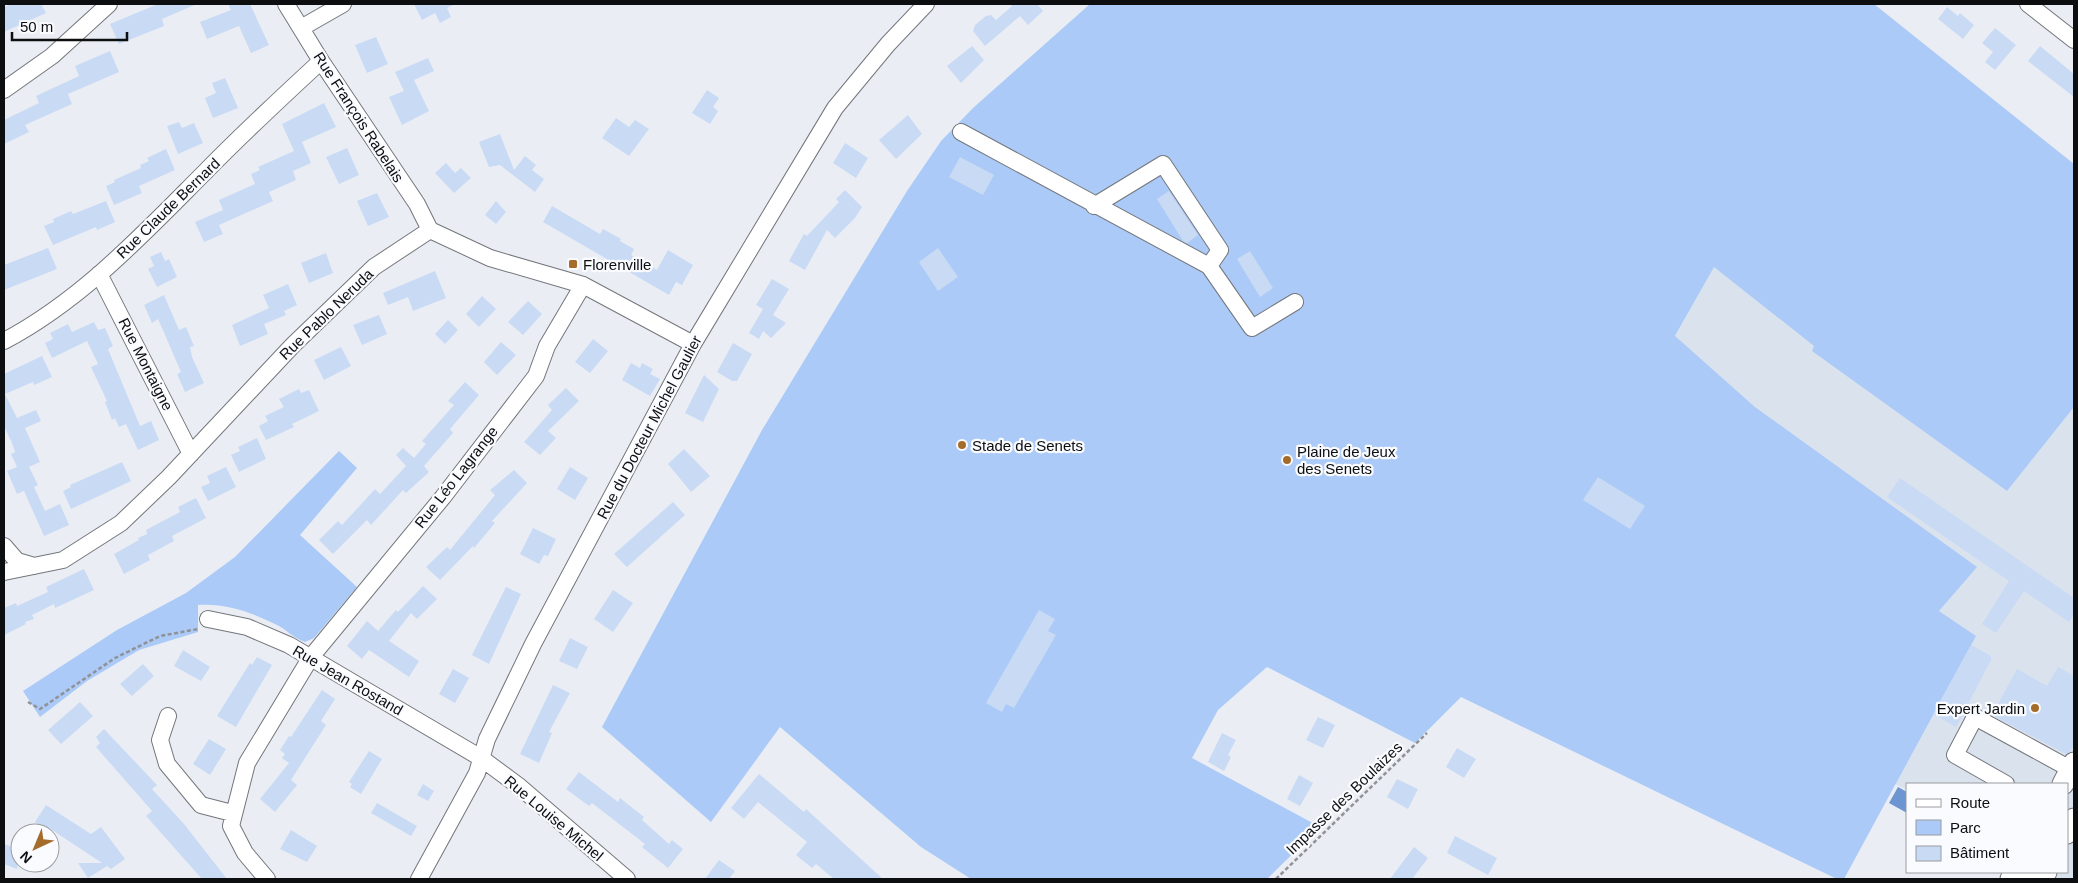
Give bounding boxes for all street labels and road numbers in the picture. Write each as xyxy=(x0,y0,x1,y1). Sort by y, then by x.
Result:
street label: Rue François Rabelais xyxy=(311,49,407,185)
street label: Rue Claude Bernard xyxy=(113,154,223,262)
street label: Rue Pablo Neruda xyxy=(276,265,377,363)
street label: Rue Montaigne xyxy=(115,315,177,413)
street label: Rue du Docteur Michel Gaulier xyxy=(593,332,705,522)
street label: Rue Léo Lagrange xyxy=(411,423,501,531)
street label: Rue Jean Rostand xyxy=(290,642,406,718)
street label: Impasse des Boulaizes xyxy=(1283,738,1405,858)
street label: Rue Louise Michel xyxy=(501,772,607,864)

